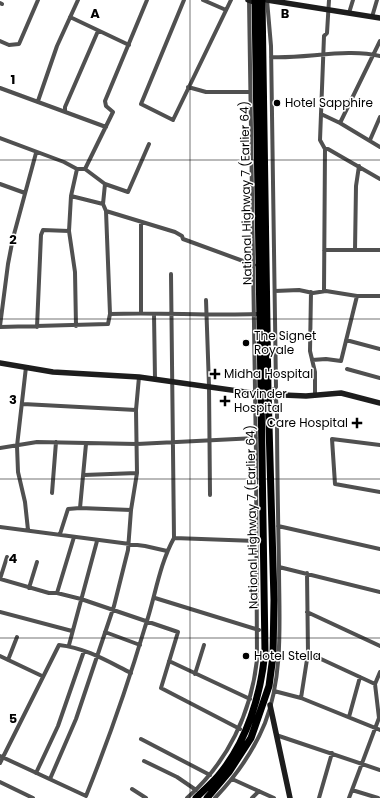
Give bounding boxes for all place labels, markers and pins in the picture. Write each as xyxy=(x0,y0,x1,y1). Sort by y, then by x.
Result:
place label: Hotel Sapphire xyxy=(285,94,373,111)
marker: Hotel Sapphire xyxy=(272,98,282,108)
place label: The Signet Royale xyxy=(254,327,316,358)
marker: The Signet Royale xyxy=(241,338,251,348)
place label: Midha Hospital xyxy=(224,365,313,382)
marker: Midha Hospital xyxy=(209,368,221,380)
place label: Ravinder Hospital xyxy=(234,385,287,416)
marker: Ravinder Hospital xyxy=(219,395,231,407)
place label: Care Hospital xyxy=(267,414,348,431)
marker: Care Hospital xyxy=(351,417,363,429)
place label: Hotel Stella xyxy=(254,647,321,664)
marker: Hotel Stella xyxy=(241,651,251,661)

